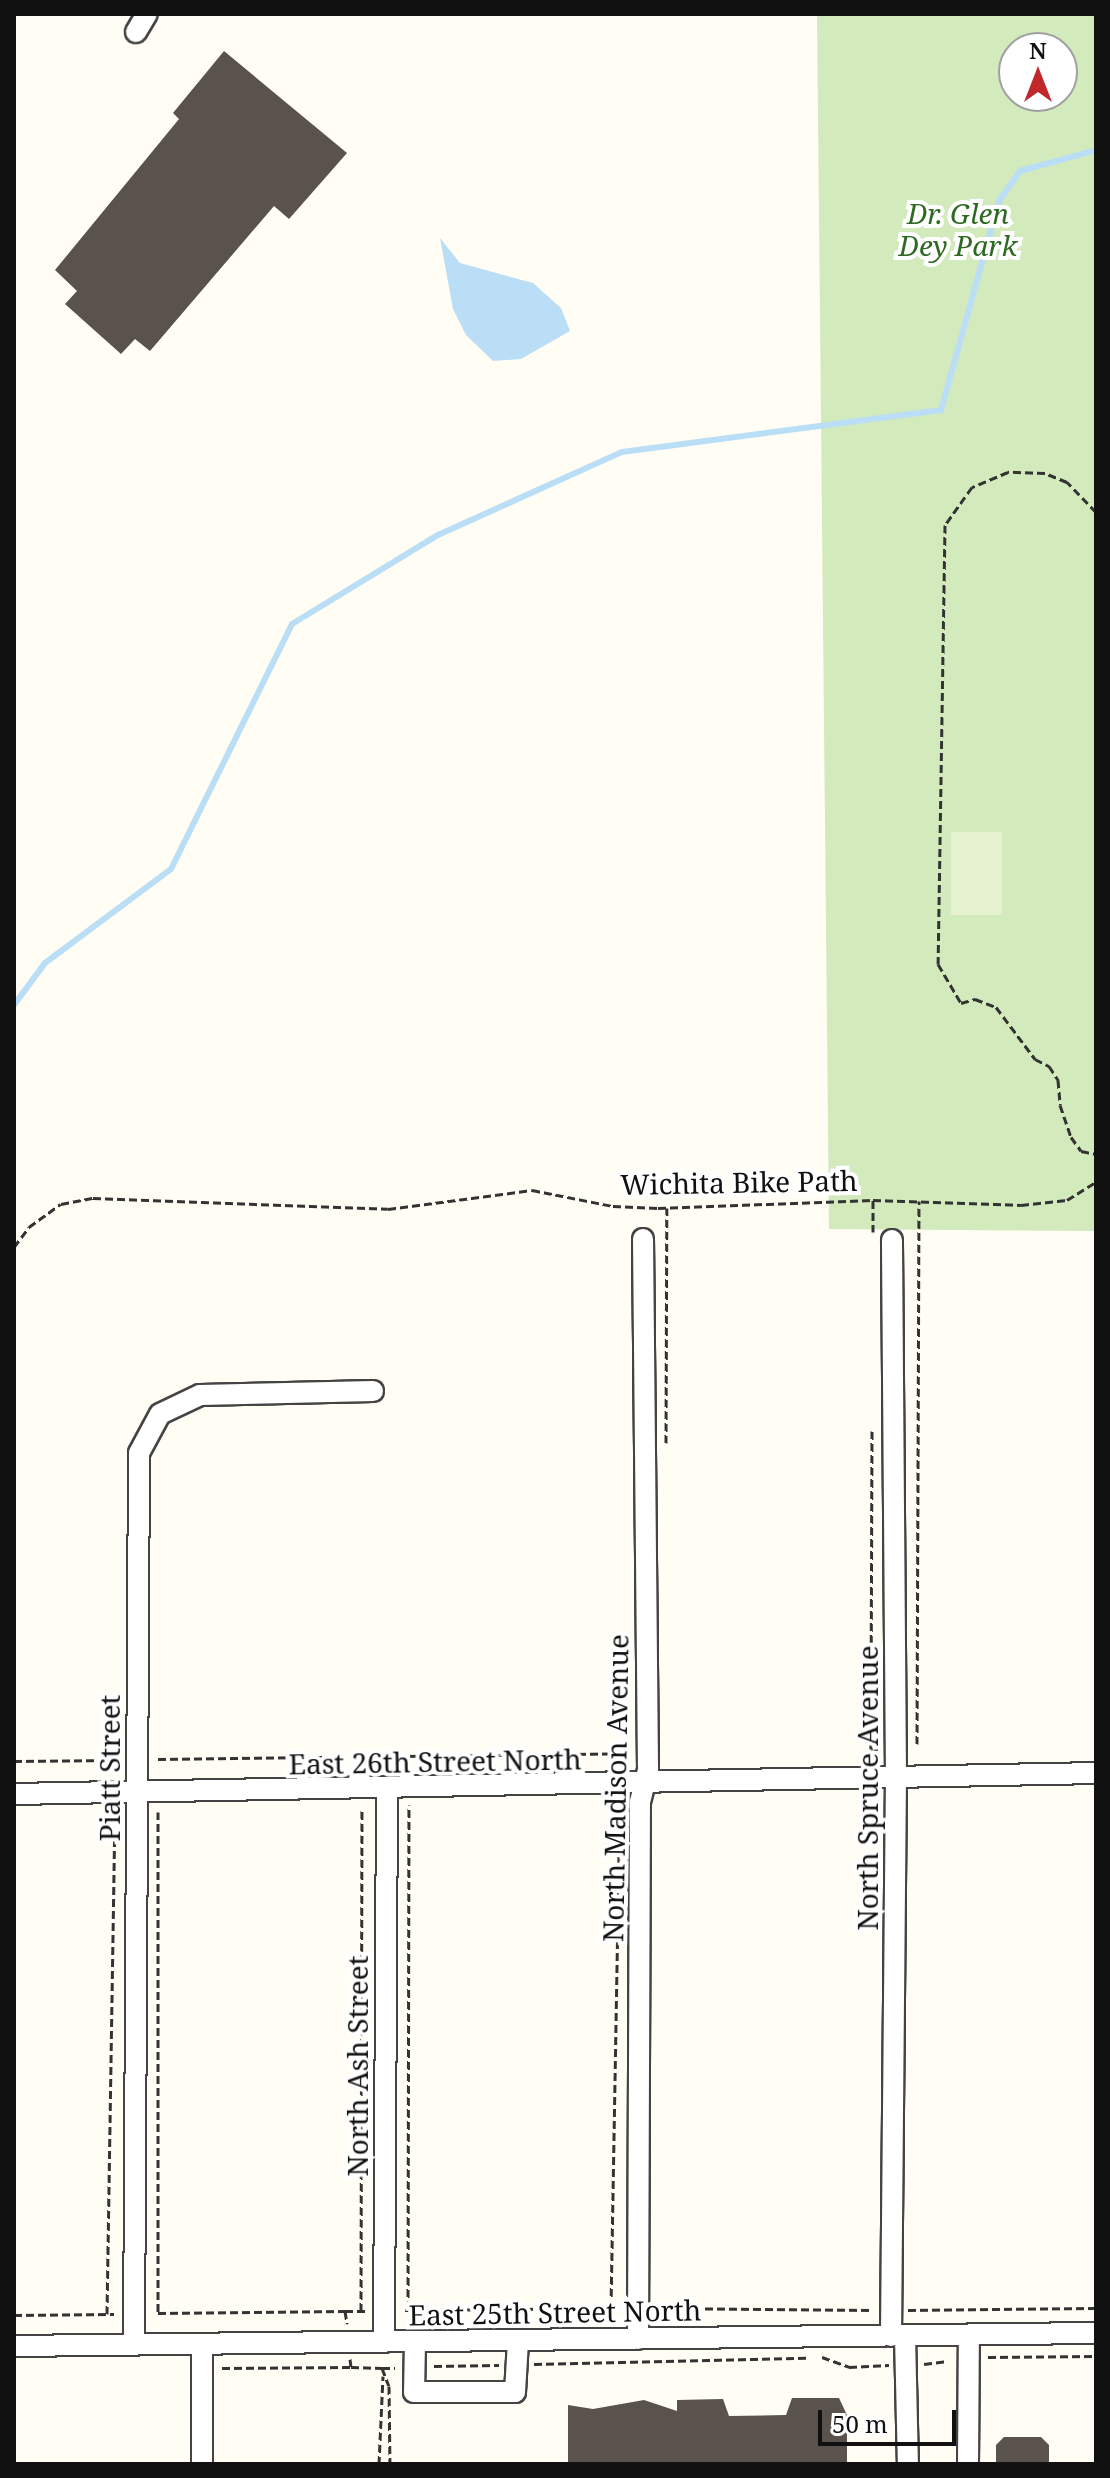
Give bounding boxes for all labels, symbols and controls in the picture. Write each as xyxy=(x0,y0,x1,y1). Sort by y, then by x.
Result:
north arrow xyxy=(998,32,1078,112)
text: N xyxy=(1029,35,1047,65)
park label: Dr. Glen Dey Park xyxy=(899,196,1017,262)
street label: Wichita Bike Path xyxy=(620,1163,858,1201)
street label: North Madison Avenue xyxy=(596,1634,634,1942)
street label: North Spruce Avenue xyxy=(850,1645,884,1931)
street label: Piatt Street xyxy=(92,1695,126,1841)
street label: East 26th Street North xyxy=(288,1742,582,1780)
street label: North Ash Street xyxy=(340,1955,374,2177)
street label: East 25th Street North xyxy=(408,2293,702,2331)
scale bar xyxy=(822,2394,960,2444)
text: 50 m xyxy=(832,2407,888,2440)

